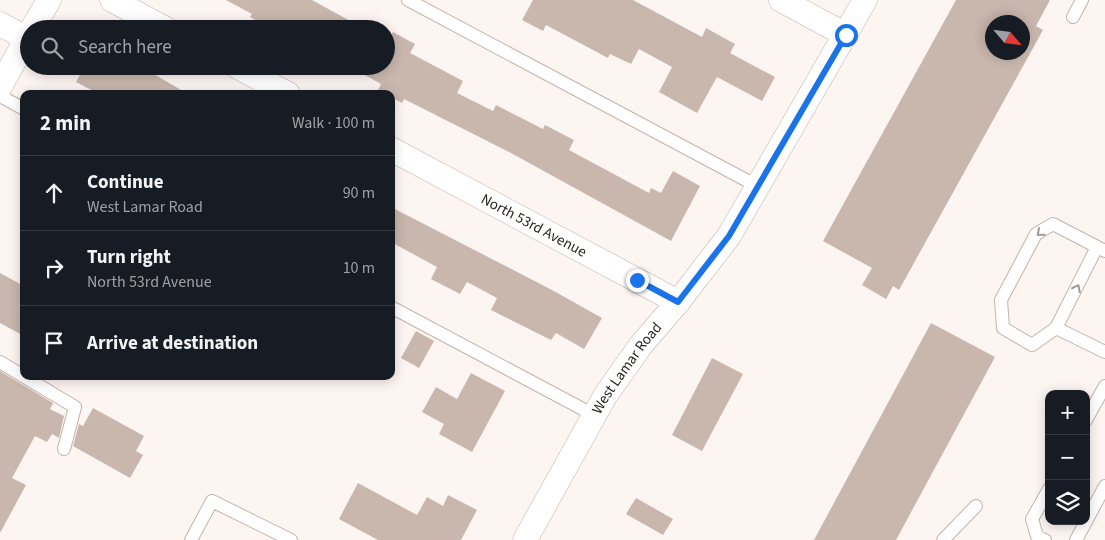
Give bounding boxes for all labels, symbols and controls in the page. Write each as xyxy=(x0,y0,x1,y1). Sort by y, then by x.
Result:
north arrow xyxy=(985,15,1030,60)
search box xyxy=(20,20,395,75)
route start xyxy=(835,24,858,47)
icon: search xyxy=(38,34,66,62)
text: Search here xyxy=(78,34,172,61)
text: 2 min xyxy=(40,108,91,138)
text: Walk · 100 m xyxy=(292,112,375,134)
text: Continue xyxy=(87,169,164,196)
icon: ahead xyxy=(40,179,68,207)
text: 90 m xyxy=(343,182,375,204)
street label: North 53rd Avenue xyxy=(477,189,590,262)
text: West Lamar Road xyxy=(87,196,203,218)
one-way arrow xyxy=(1037,228,1046,237)
text: Turn right xyxy=(87,244,171,271)
icon: right xyxy=(40,254,68,282)
text: 10 m xyxy=(343,257,375,279)
route end xyxy=(626,269,649,292)
text: North 53rd Avenue xyxy=(87,271,212,293)
one-way arrow xyxy=(1071,284,1081,293)
street label: West Lamar Road xyxy=(587,318,667,418)
icon: arrive xyxy=(40,329,68,357)
text: Arrive at destination xyxy=(87,330,258,357)
map controls xyxy=(1045,390,1090,525)
button: + xyxy=(1045,390,1090,435)
button: − xyxy=(1045,435,1090,480)
button: layers xyxy=(1045,480,1090,525)

